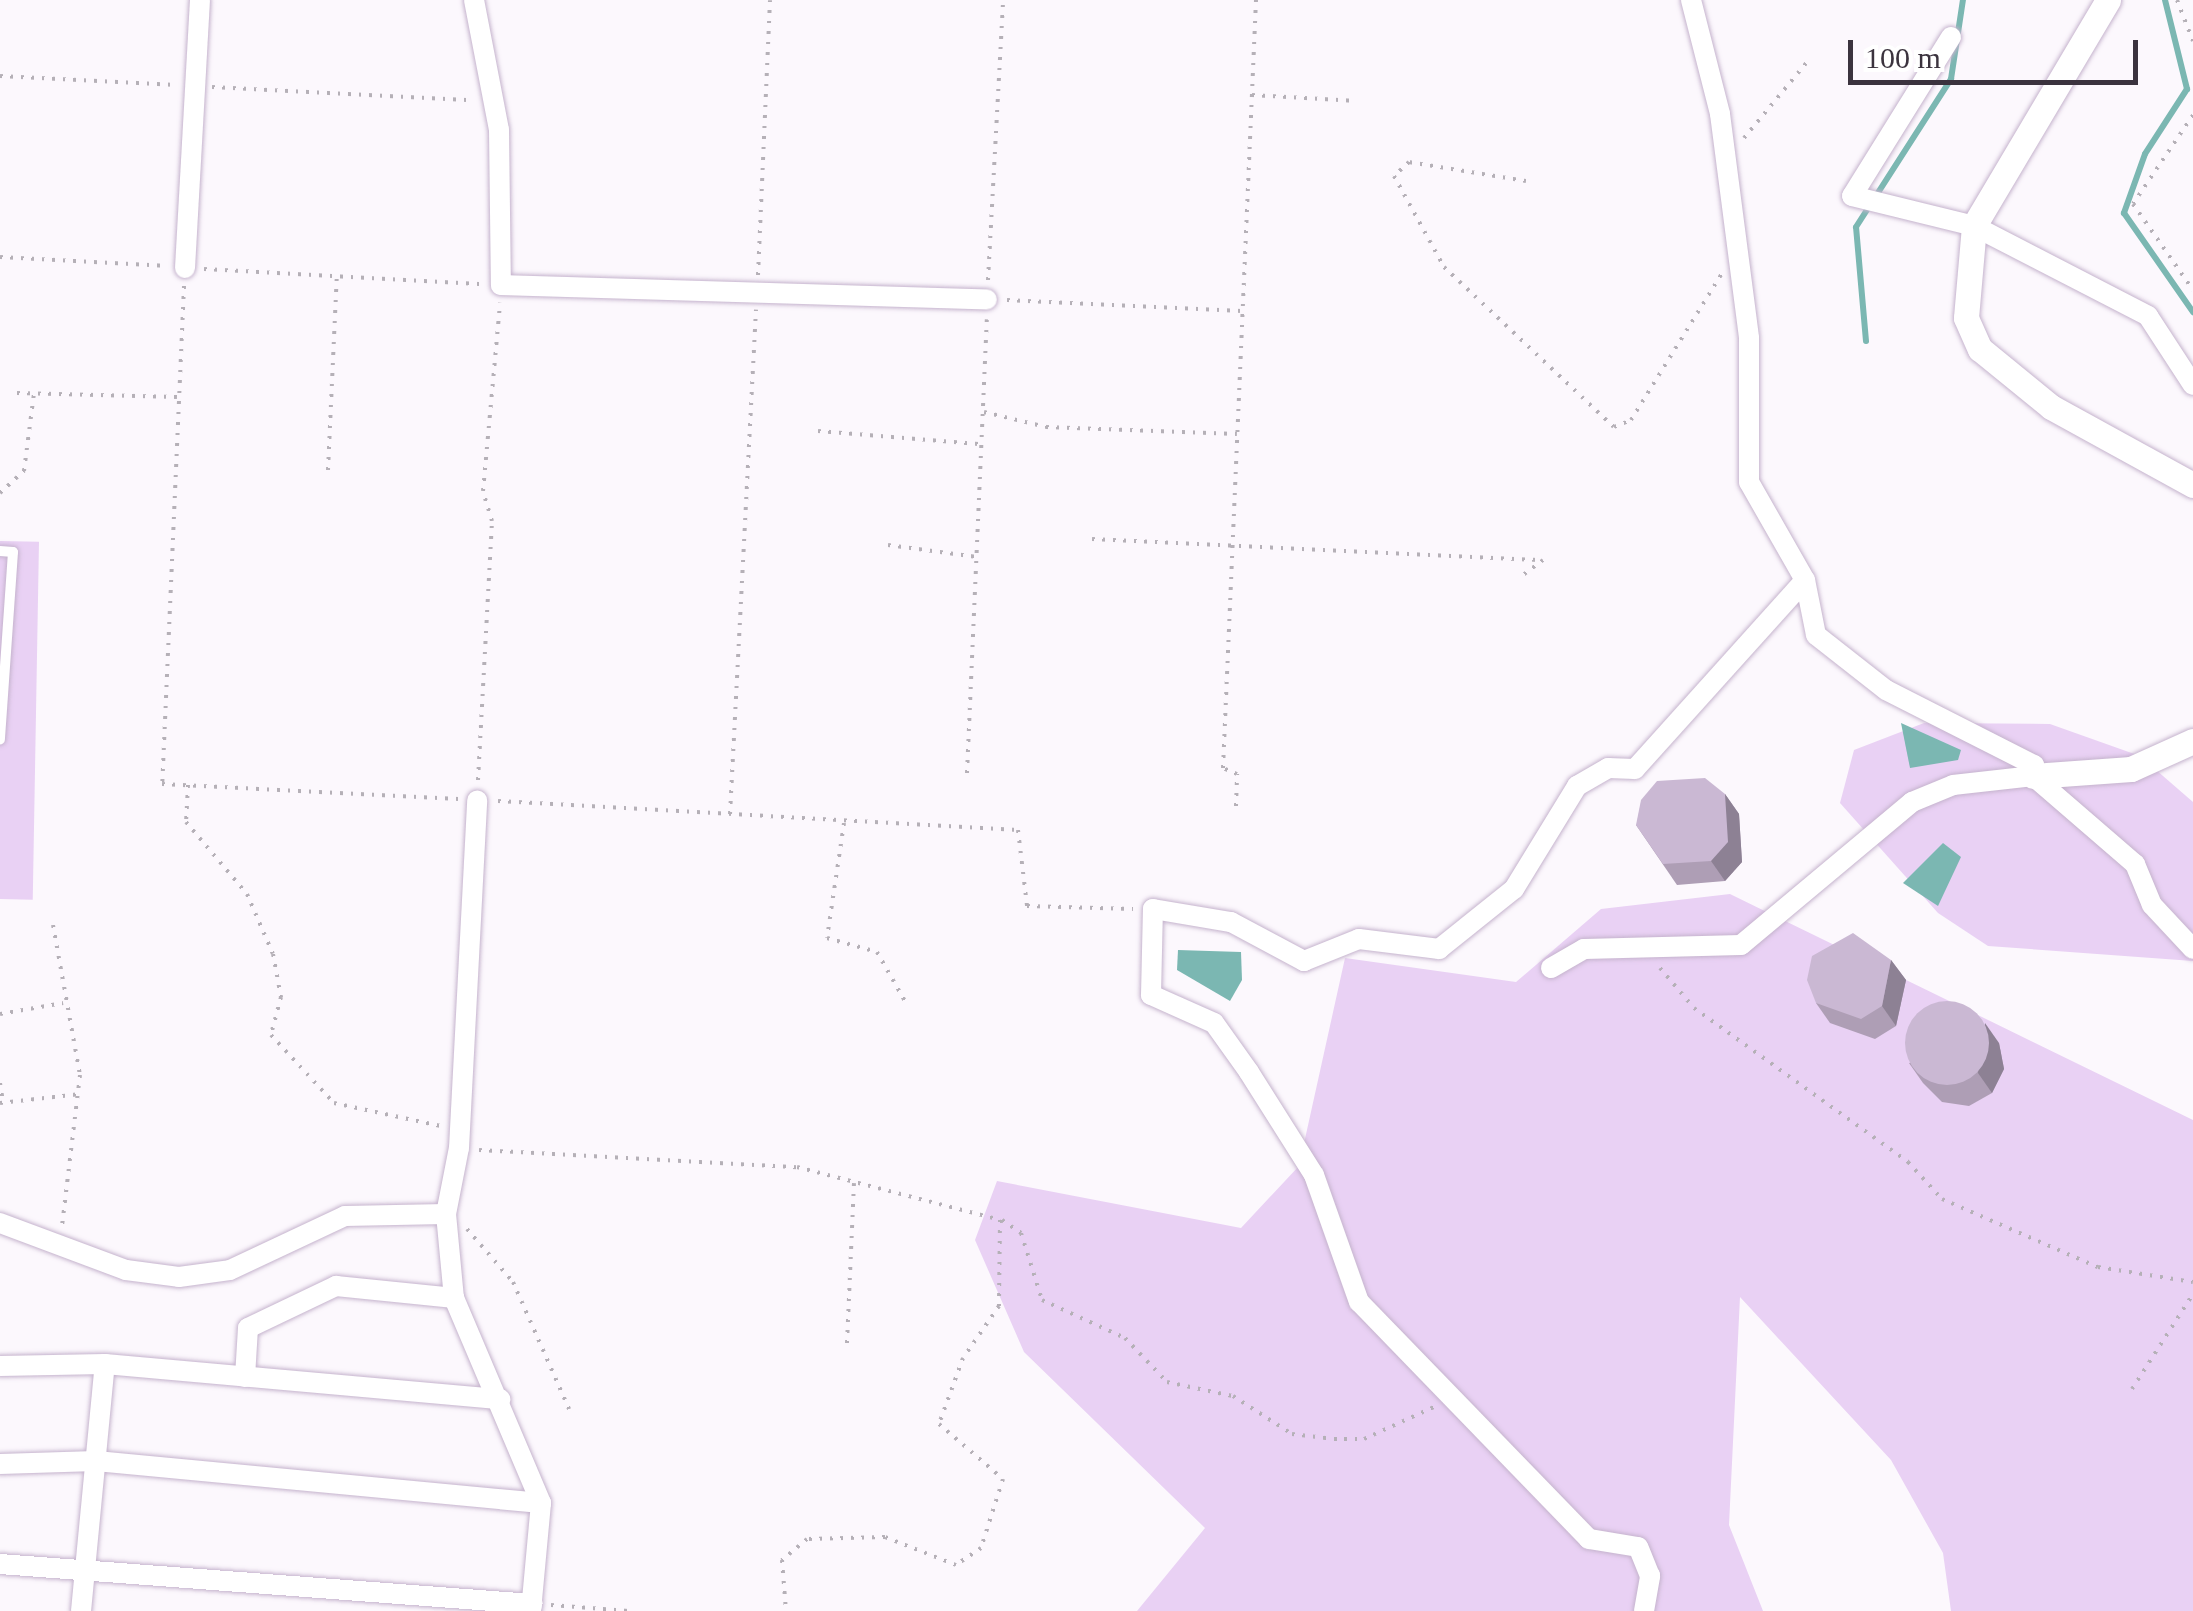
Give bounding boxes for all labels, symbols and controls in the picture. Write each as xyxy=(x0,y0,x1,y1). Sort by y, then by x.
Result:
scale bar xyxy=(1853,20,2143,82)
text: 100 m xyxy=(1865,41,1941,74)

